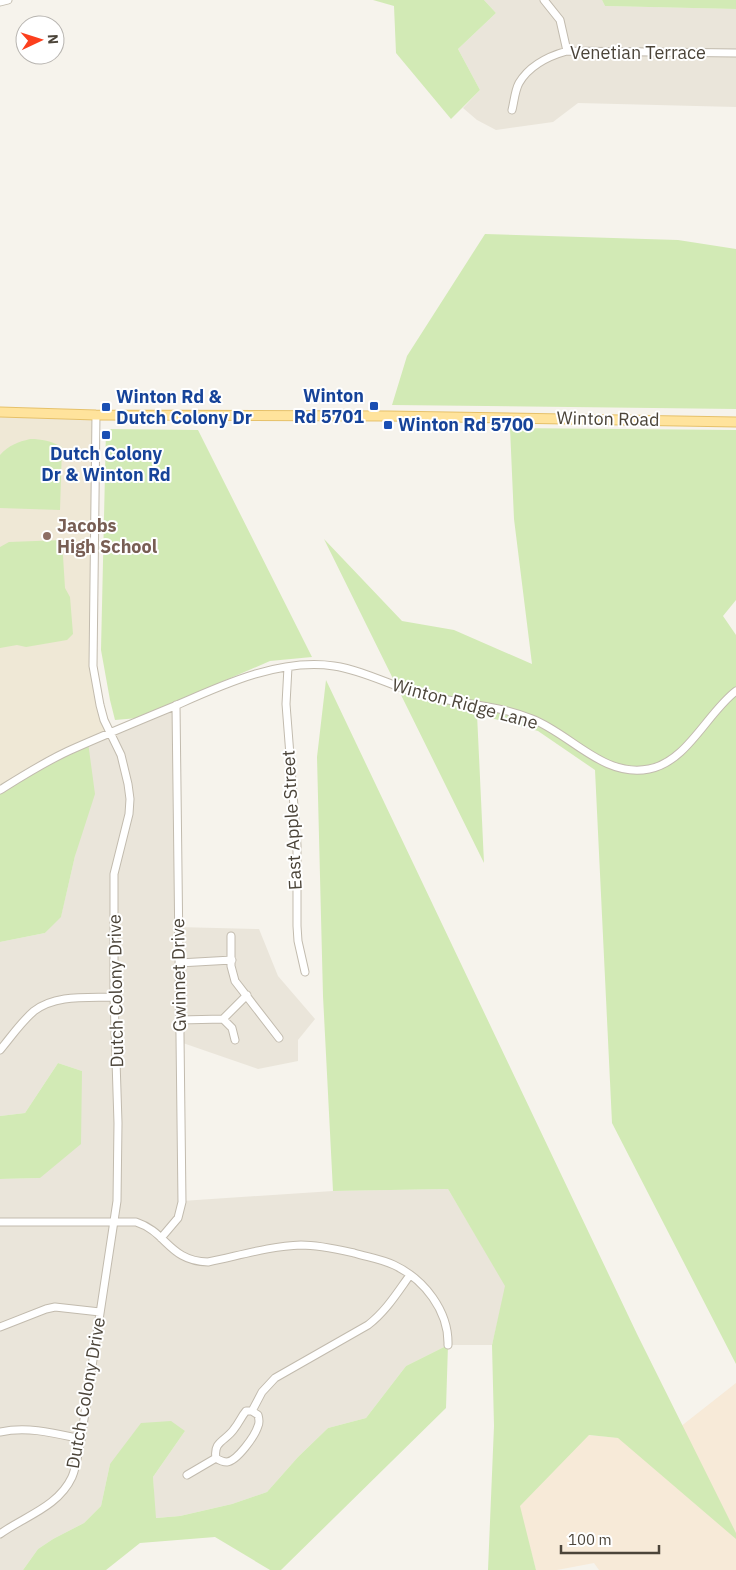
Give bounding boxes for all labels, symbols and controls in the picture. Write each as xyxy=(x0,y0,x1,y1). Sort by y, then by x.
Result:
north arrow xyxy=(15,15,65,65)
text: N xyxy=(44,33,62,45)
street label: Venetian Terrace xyxy=(570,41,706,64)
place label: Winton Rd 5701 xyxy=(294,384,364,428)
place label: Winton Rd & Dutch Colony Dr xyxy=(116,385,252,429)
marker: Winton Rd 5701 xyxy=(368,400,380,412)
marker: Winton Rd & Dutch Colony Dr xyxy=(100,401,112,413)
street label: Winton Road xyxy=(556,406,660,431)
place label: Winton Rd 5700 xyxy=(398,413,534,436)
marker: Winton Rd 5700 xyxy=(382,419,394,431)
marker: Dutch Colony Dr & Winton Rd xyxy=(100,429,112,441)
place label: Dutch Colony Dr & Winton Rd xyxy=(41,442,171,486)
place label: Jacobs High School xyxy=(57,514,158,558)
marker: Jacobs High School xyxy=(41,530,53,542)
street label: Winton Ridge Lane xyxy=(390,673,541,734)
street label: East Apple Street xyxy=(276,749,307,891)
street label: Dutch Colony Drive xyxy=(103,914,128,1068)
street label: Gwinnet Drive xyxy=(166,918,191,1032)
street label: Dutch Colony Drive xyxy=(61,1315,110,1470)
scale bar xyxy=(561,1522,658,1554)
text: 100 m xyxy=(568,1530,612,1549)

